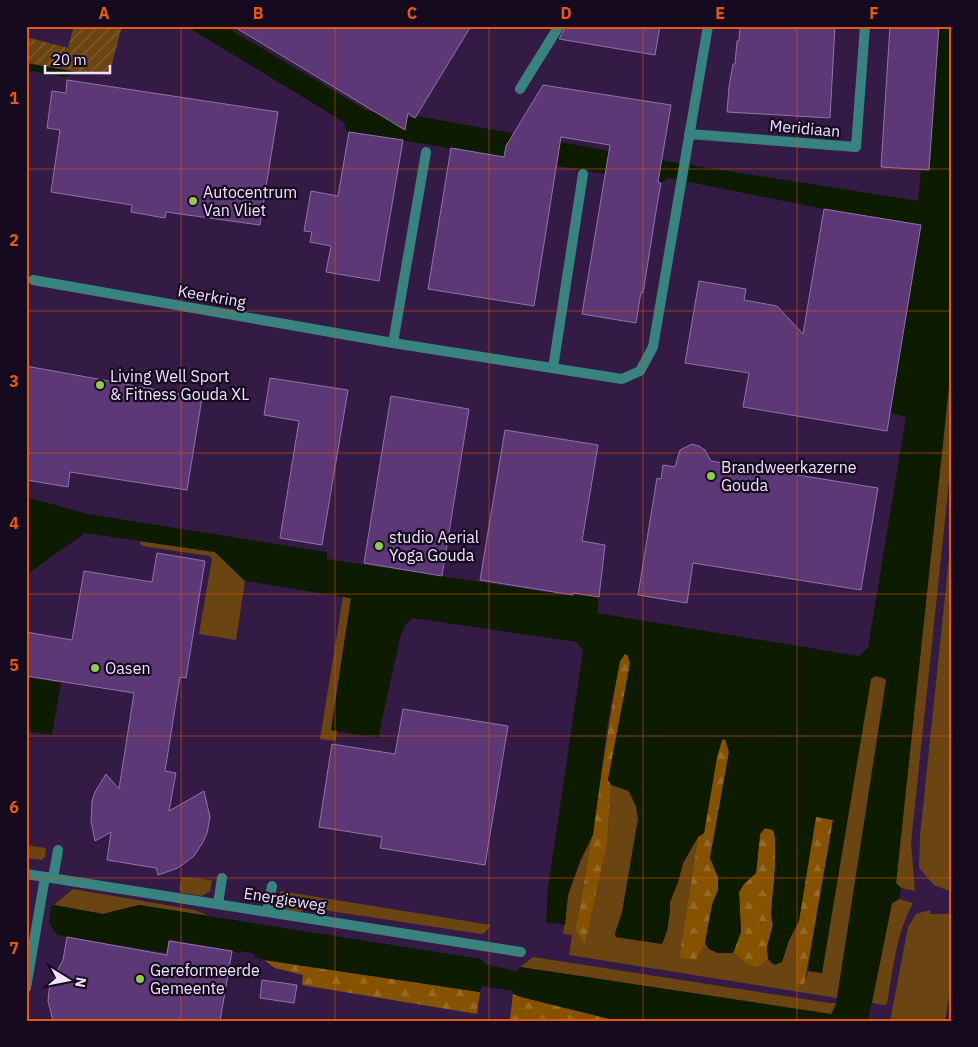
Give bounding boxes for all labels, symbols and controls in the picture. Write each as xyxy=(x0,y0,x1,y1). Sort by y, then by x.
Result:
text: A xyxy=(99,3,110,23)
text: B xyxy=(253,3,264,23)
text: C xyxy=(407,3,417,23)
text: D xyxy=(560,3,572,23)
text: E xyxy=(715,3,725,23)
text: F xyxy=(869,3,879,23)
scale bar xyxy=(45,42,110,74)
text: 20 m xyxy=(52,50,87,69)
text: 1 xyxy=(9,88,19,108)
street label: Meridiaan xyxy=(769,115,841,141)
place label: Autocentrum Van Vliet xyxy=(203,182,297,220)
marker: Autocentrum Van Vliet xyxy=(187,195,199,207)
text: 2 xyxy=(9,230,19,250)
street label: Keerkring xyxy=(176,280,248,312)
place label: Living Well Sport & Fitness Gouda XL xyxy=(110,366,249,404)
text: 3 xyxy=(9,371,19,391)
marker: Living Well Sport & Fitness Gouda XL xyxy=(94,379,106,391)
place label: Brandweerkazerne Gouda xyxy=(721,457,857,495)
marker: Brandweerkazerne Gouda xyxy=(705,470,717,482)
text: 4 xyxy=(9,513,19,533)
place label: studio Aerial Yoga Gouda xyxy=(389,527,479,565)
marker: studio Aerial Yoga Gouda xyxy=(373,540,385,552)
text: 5 xyxy=(9,655,19,675)
place label: Oasen xyxy=(105,658,151,678)
marker: Oasen xyxy=(89,662,101,674)
text: 6 xyxy=(9,797,19,817)
street label: Energieweg xyxy=(242,883,328,915)
text: 7 xyxy=(9,938,19,958)
north arrow xyxy=(42,954,92,1004)
place label: Gereformeerde Gemeente xyxy=(150,960,260,998)
marker: Gereformeerde Gemeente xyxy=(134,973,146,985)
text: N xyxy=(71,976,91,989)

